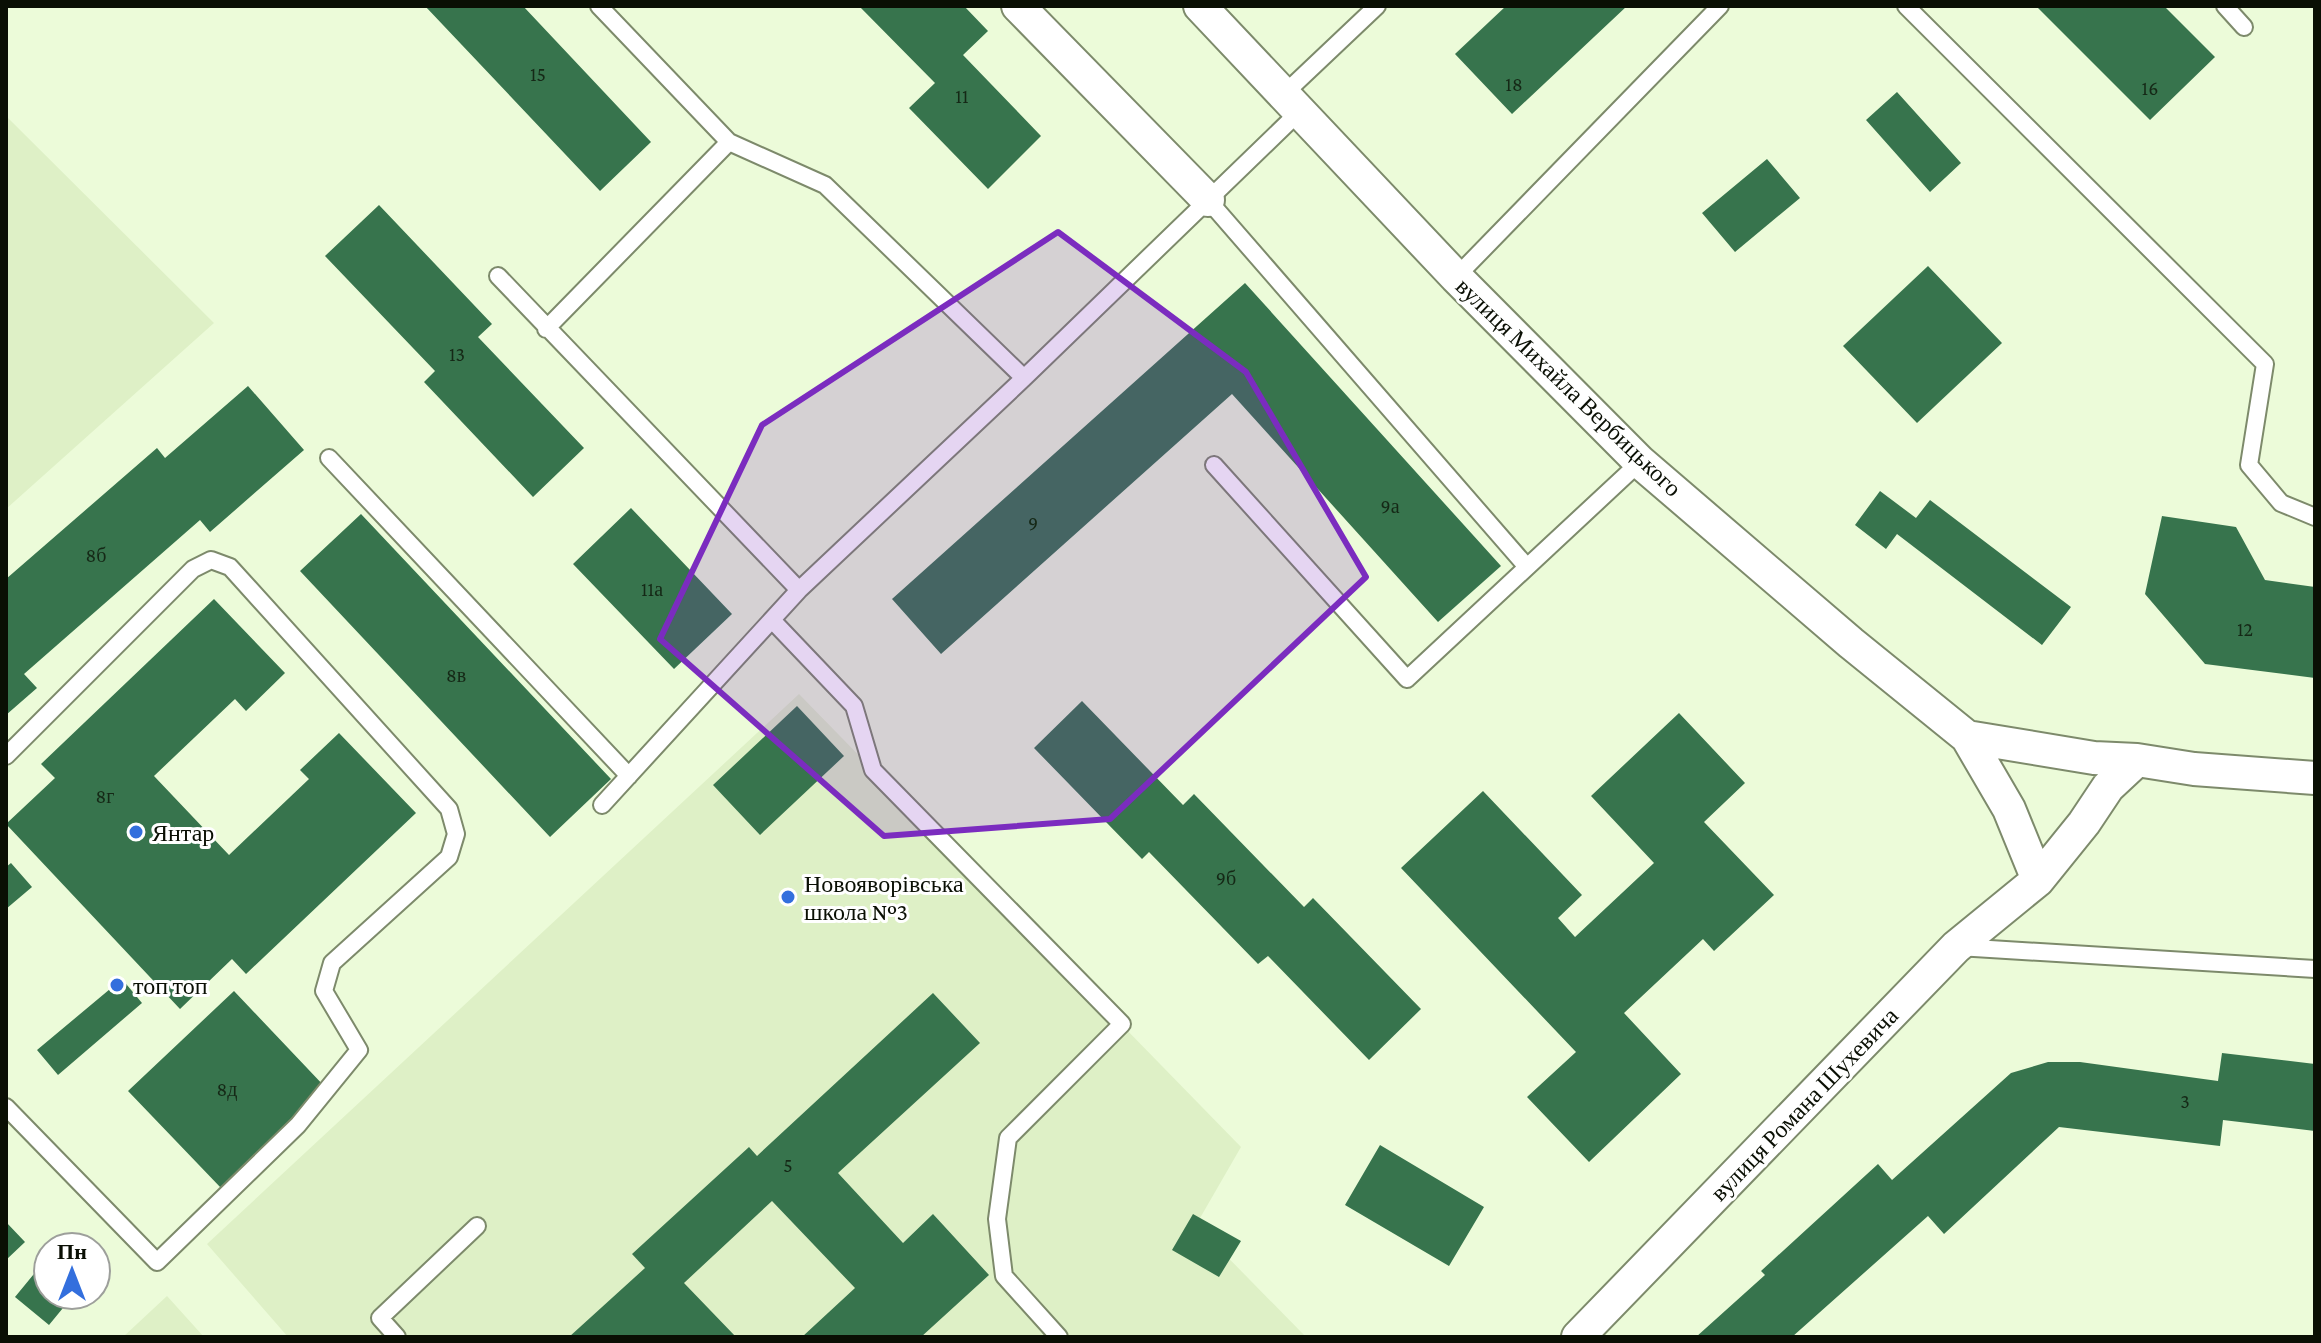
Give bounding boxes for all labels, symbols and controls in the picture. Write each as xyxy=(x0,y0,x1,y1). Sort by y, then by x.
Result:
house number: 15 xyxy=(530,63,546,85)
house number: 18 xyxy=(1505,73,1523,95)
house number: 16 xyxy=(2142,77,2158,99)
house number: 11 xyxy=(955,85,969,107)
street label: вулиця Михайла Вербицького xyxy=(1451,272,1687,502)
house number: 13 xyxy=(449,343,465,365)
house number: 9а xyxy=(1380,495,1400,517)
house number: 9 xyxy=(1028,512,1038,534)
house number: 8б xyxy=(86,544,106,566)
house number: 11а xyxy=(641,578,663,600)
house number: 12 xyxy=(2237,618,2253,640)
house number: 8в xyxy=(446,664,466,686)
house number: 8г xyxy=(96,785,114,807)
place label: Янтар xyxy=(152,819,214,846)
marker: Янтар xyxy=(127,823,145,841)
house number: 9б xyxy=(1216,867,1236,889)
place label: Новояворівська школа №3 xyxy=(804,870,964,925)
marker: Новояворівська школа №3 xyxy=(779,888,797,906)
place label: топ топ xyxy=(133,972,208,999)
marker: топ топ xyxy=(108,976,126,994)
street label: вулиця Романа Шухевича xyxy=(1705,1002,1903,1206)
house number: 8д xyxy=(217,1078,237,1101)
house number: 3 xyxy=(2180,1090,2190,1112)
house number: 5 xyxy=(783,1154,793,1176)
north arrow xyxy=(32,1231,112,1311)
text: Пн xyxy=(57,1239,87,1264)

